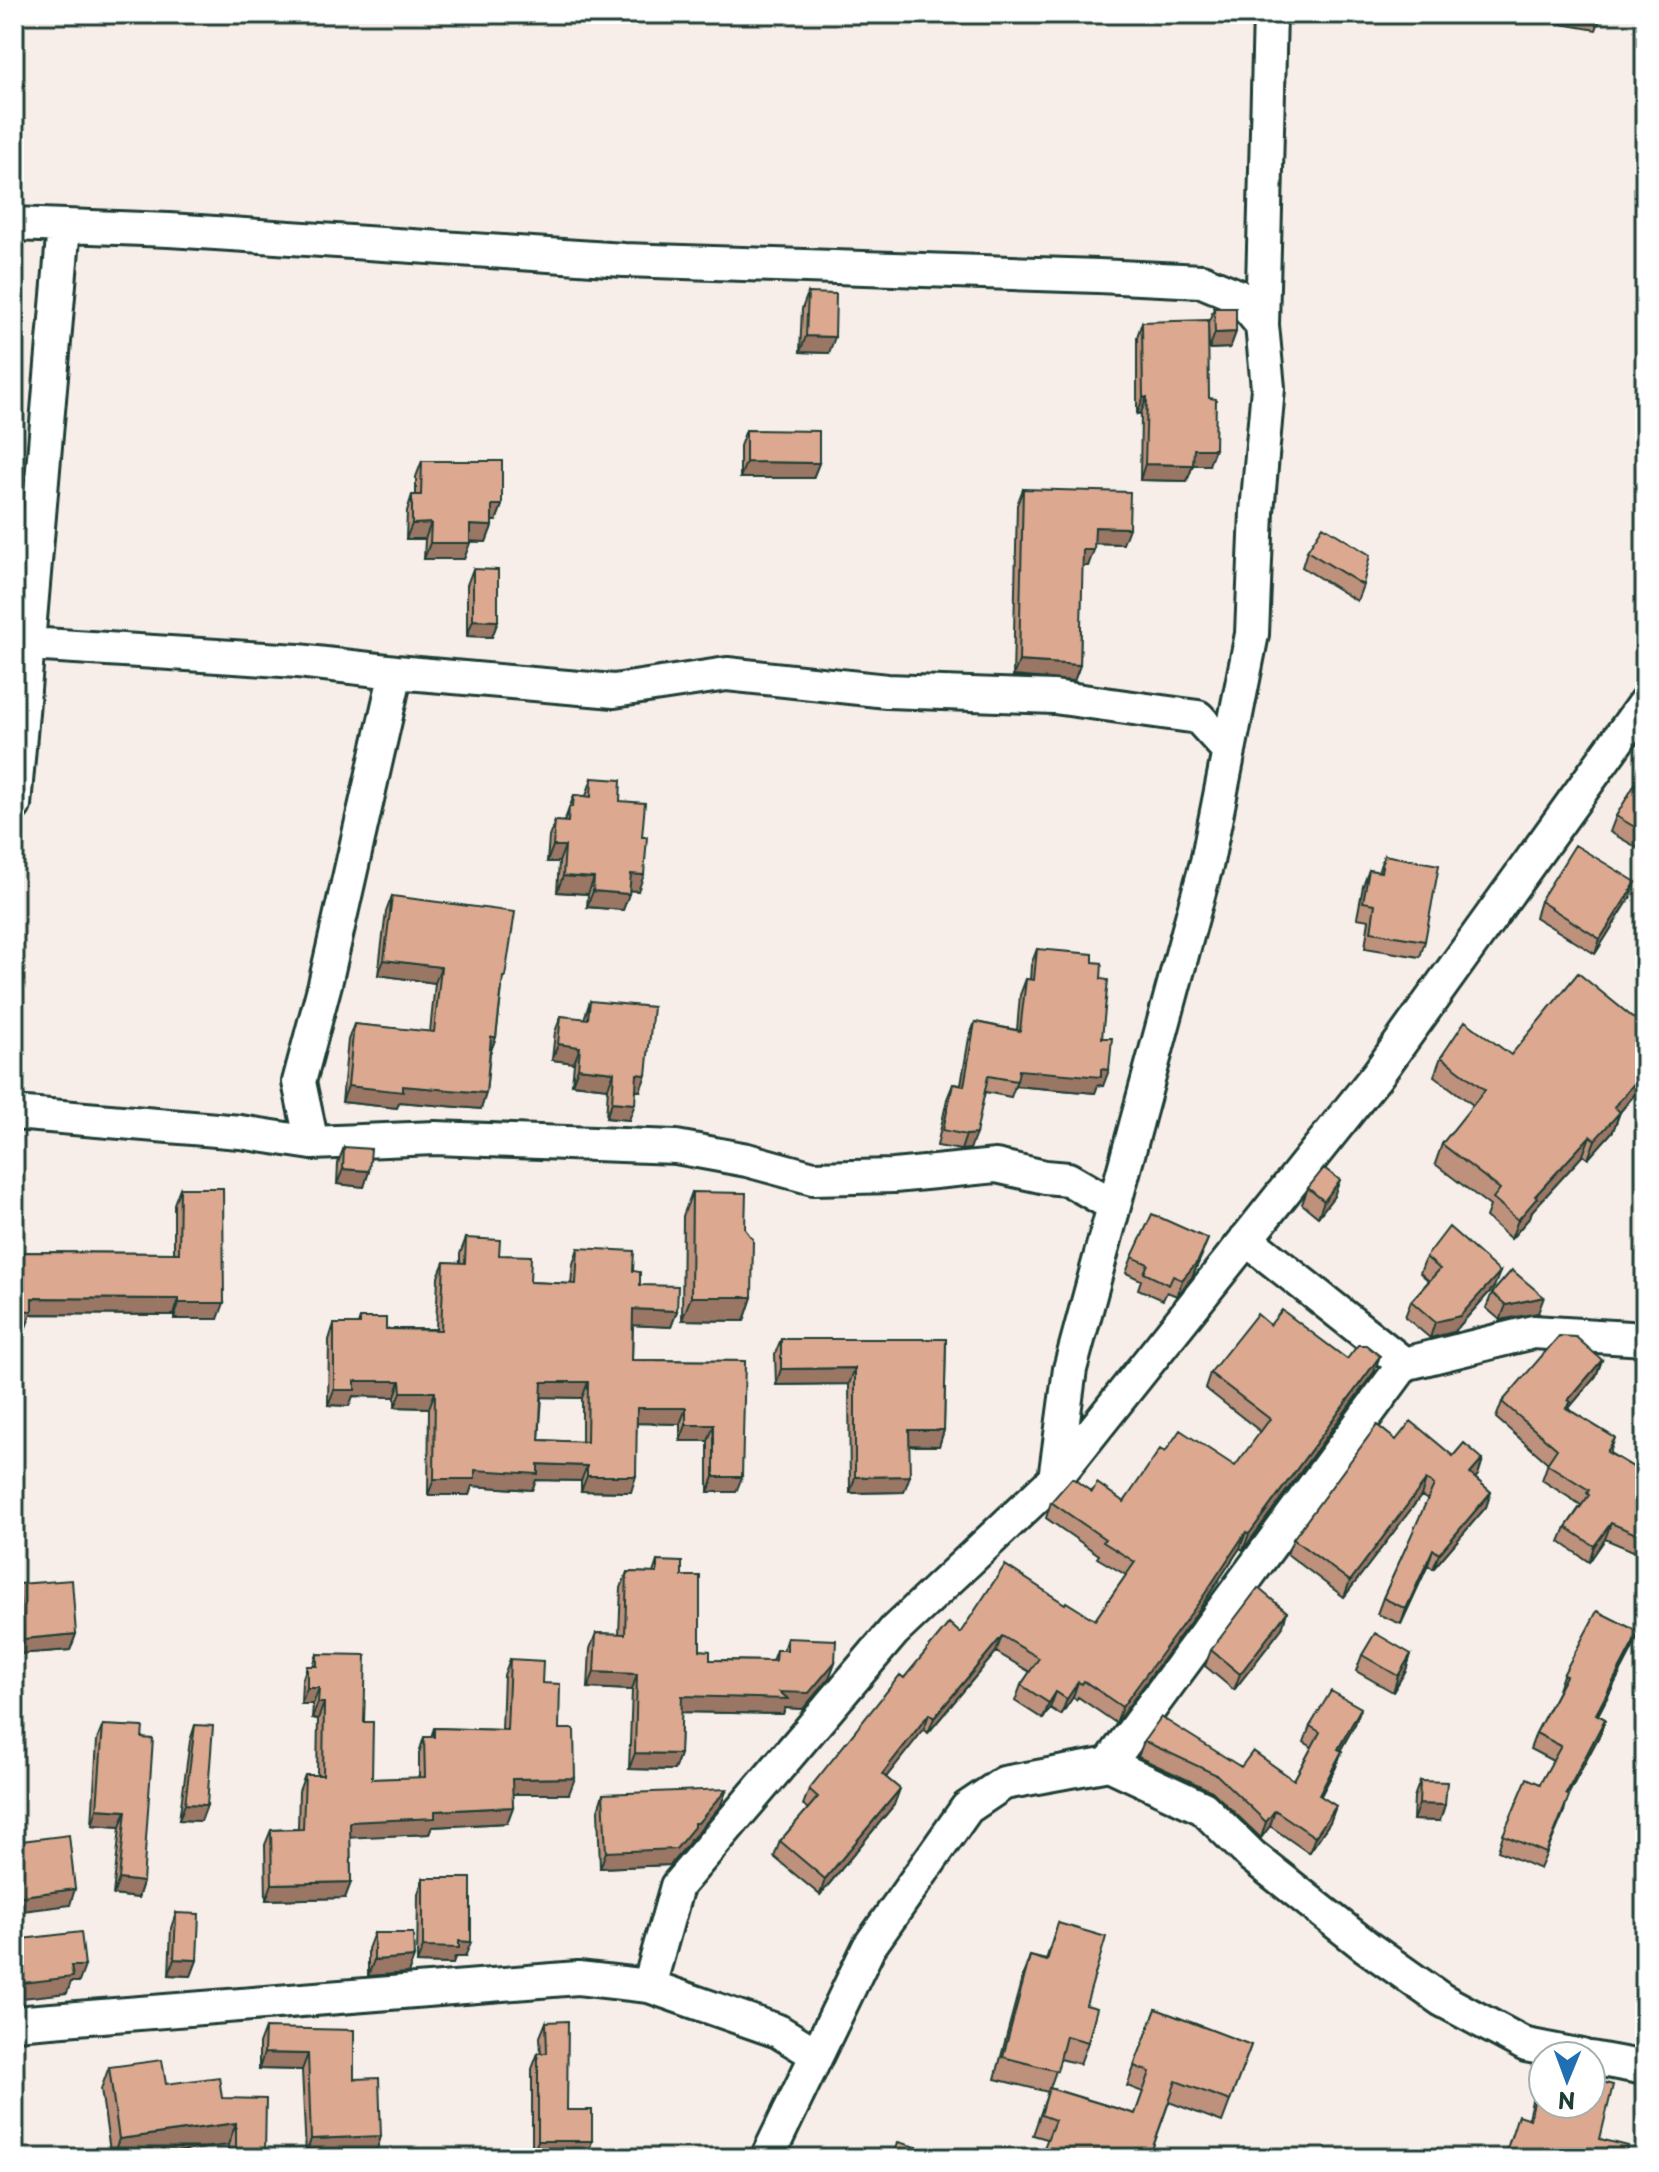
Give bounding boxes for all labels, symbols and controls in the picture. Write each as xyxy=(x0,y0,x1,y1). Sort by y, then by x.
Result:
north arrow xyxy=(1527,2040,1607,2120)
text: N xyxy=(1558,2085,1576,2118)

